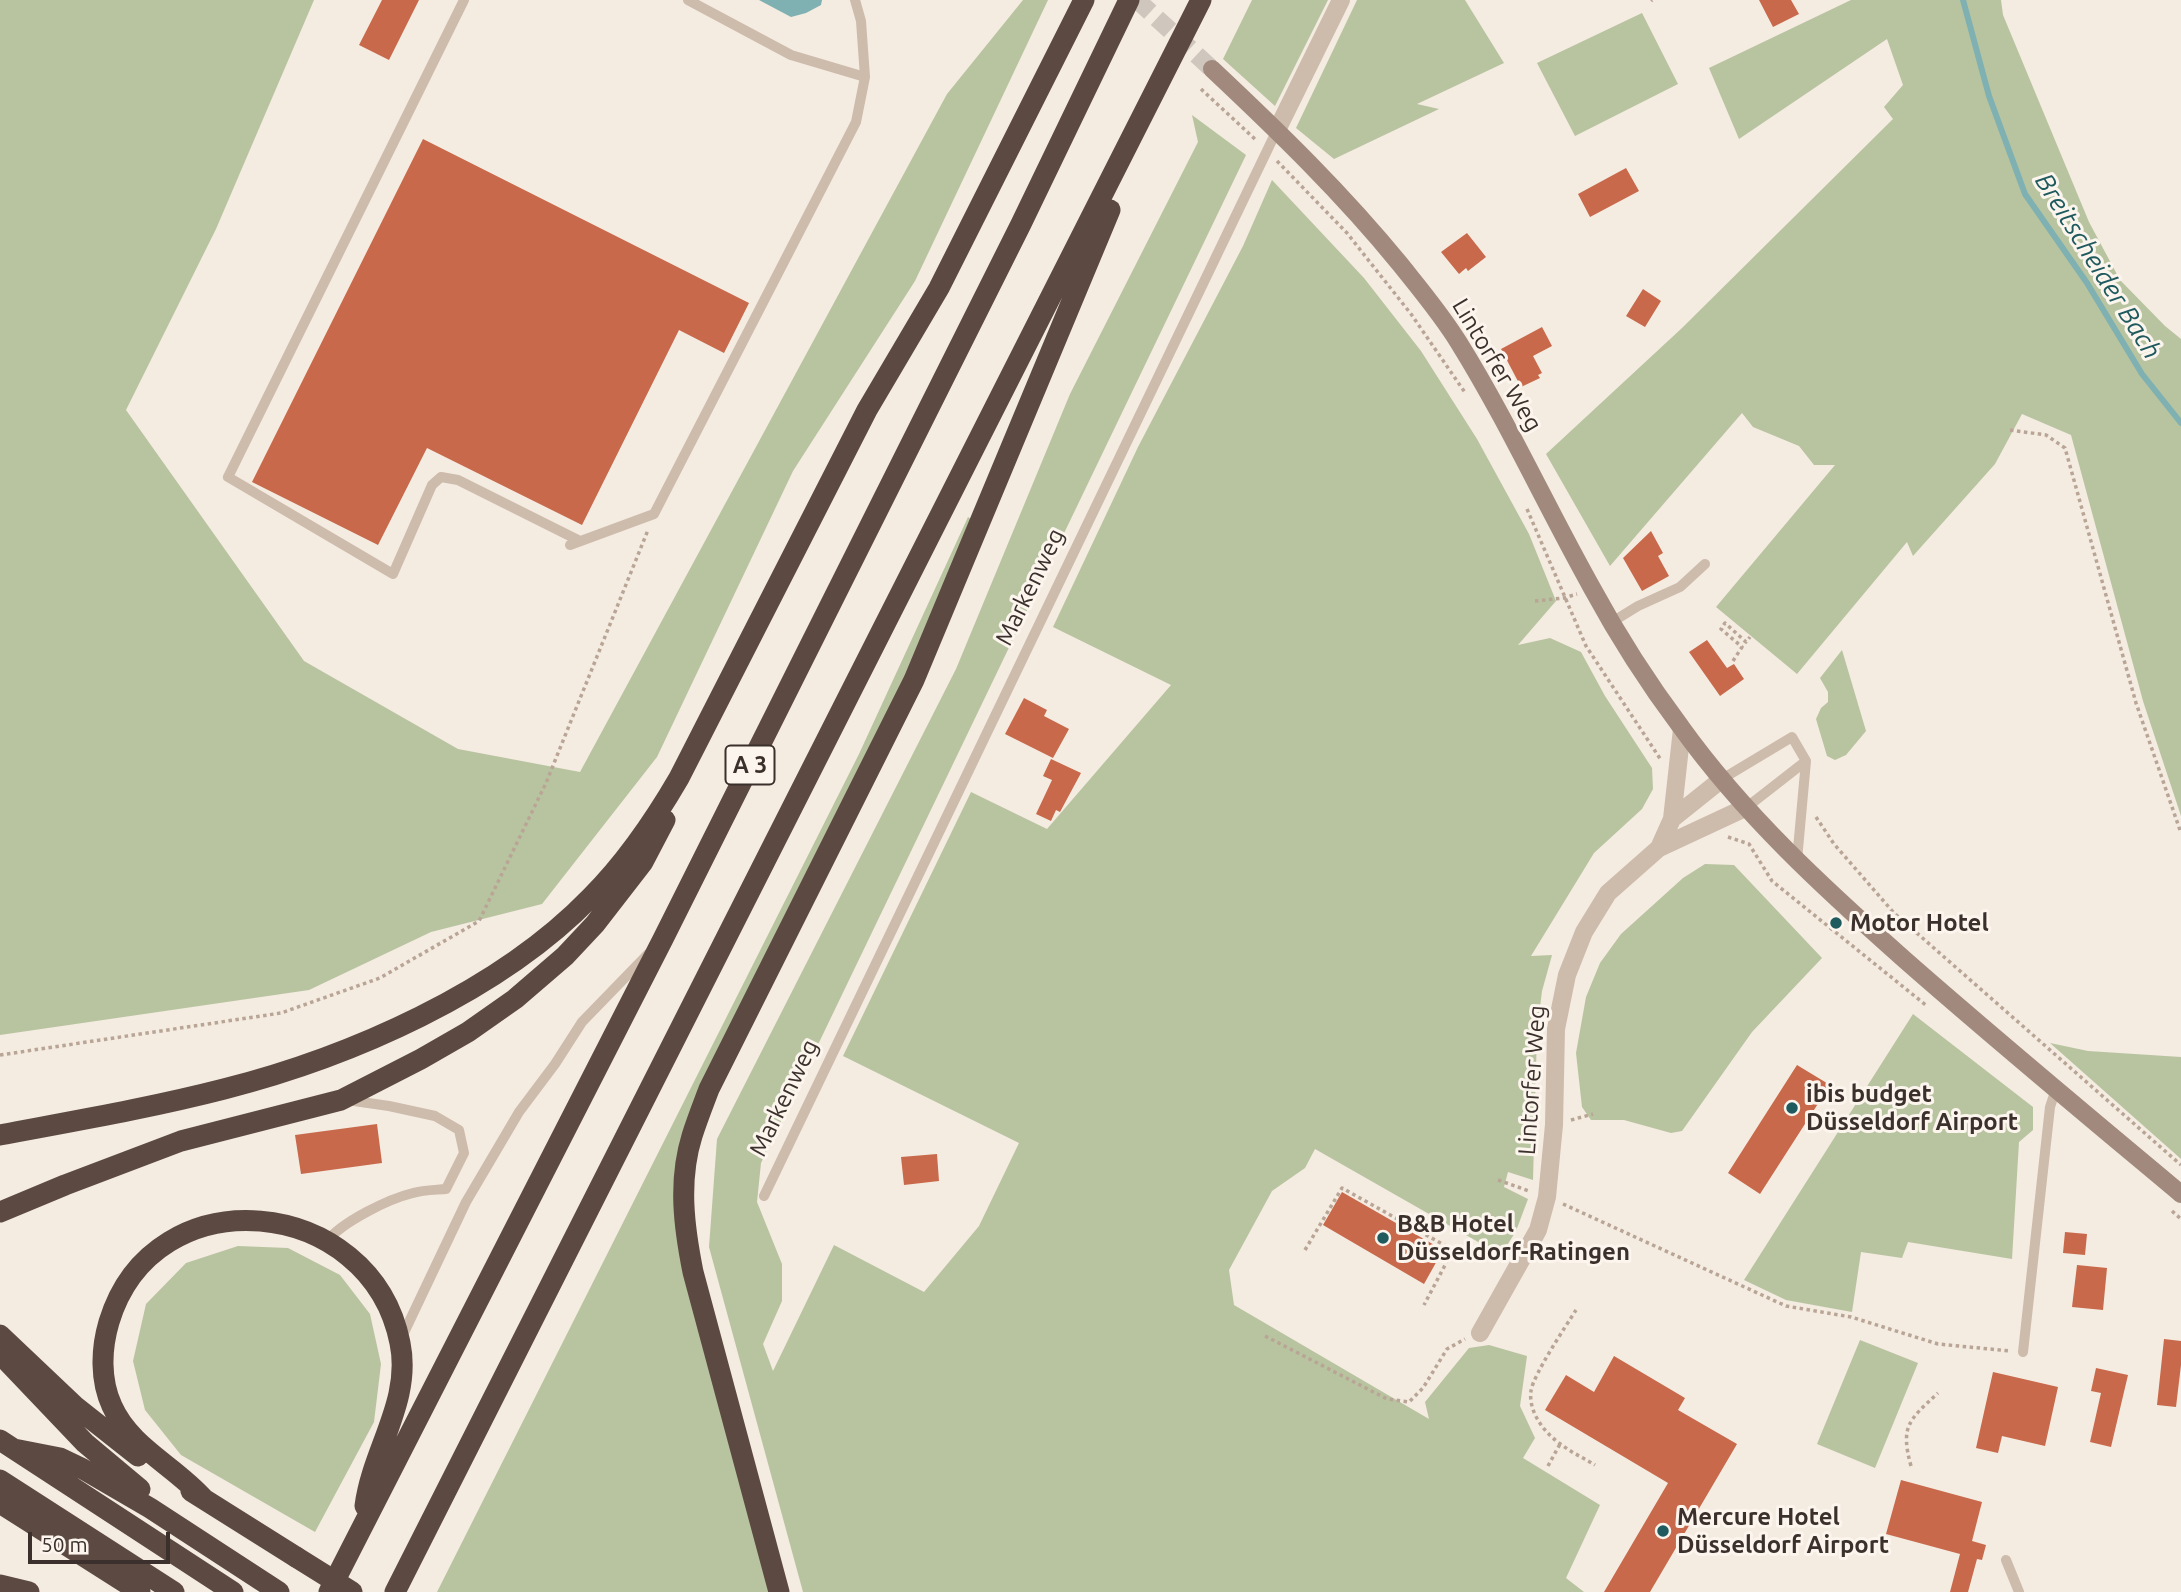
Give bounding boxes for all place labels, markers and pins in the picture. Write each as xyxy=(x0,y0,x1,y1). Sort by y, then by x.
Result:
place label: Motor Hotel xyxy=(1850,909,1989,937)
marker: Motor Hotel xyxy=(1828,915,1844,931)
place label: ibis budget Düsseldorf Airport xyxy=(1806,1080,2018,1136)
marker: ibis budget Düsseldorf Airport xyxy=(1784,1100,1800,1116)
place label: B&B Hotel Düsseldorf-Ratingen xyxy=(1397,1210,1630,1266)
marker: B&B Hotel Düsseldorf-Ratingen xyxy=(1375,1230,1391,1246)
place label: Mercure Hotel Düsseldorf Airport xyxy=(1677,1503,1889,1559)
marker: Mercure Hotel Düsseldorf Airport xyxy=(1655,1523,1671,1539)

